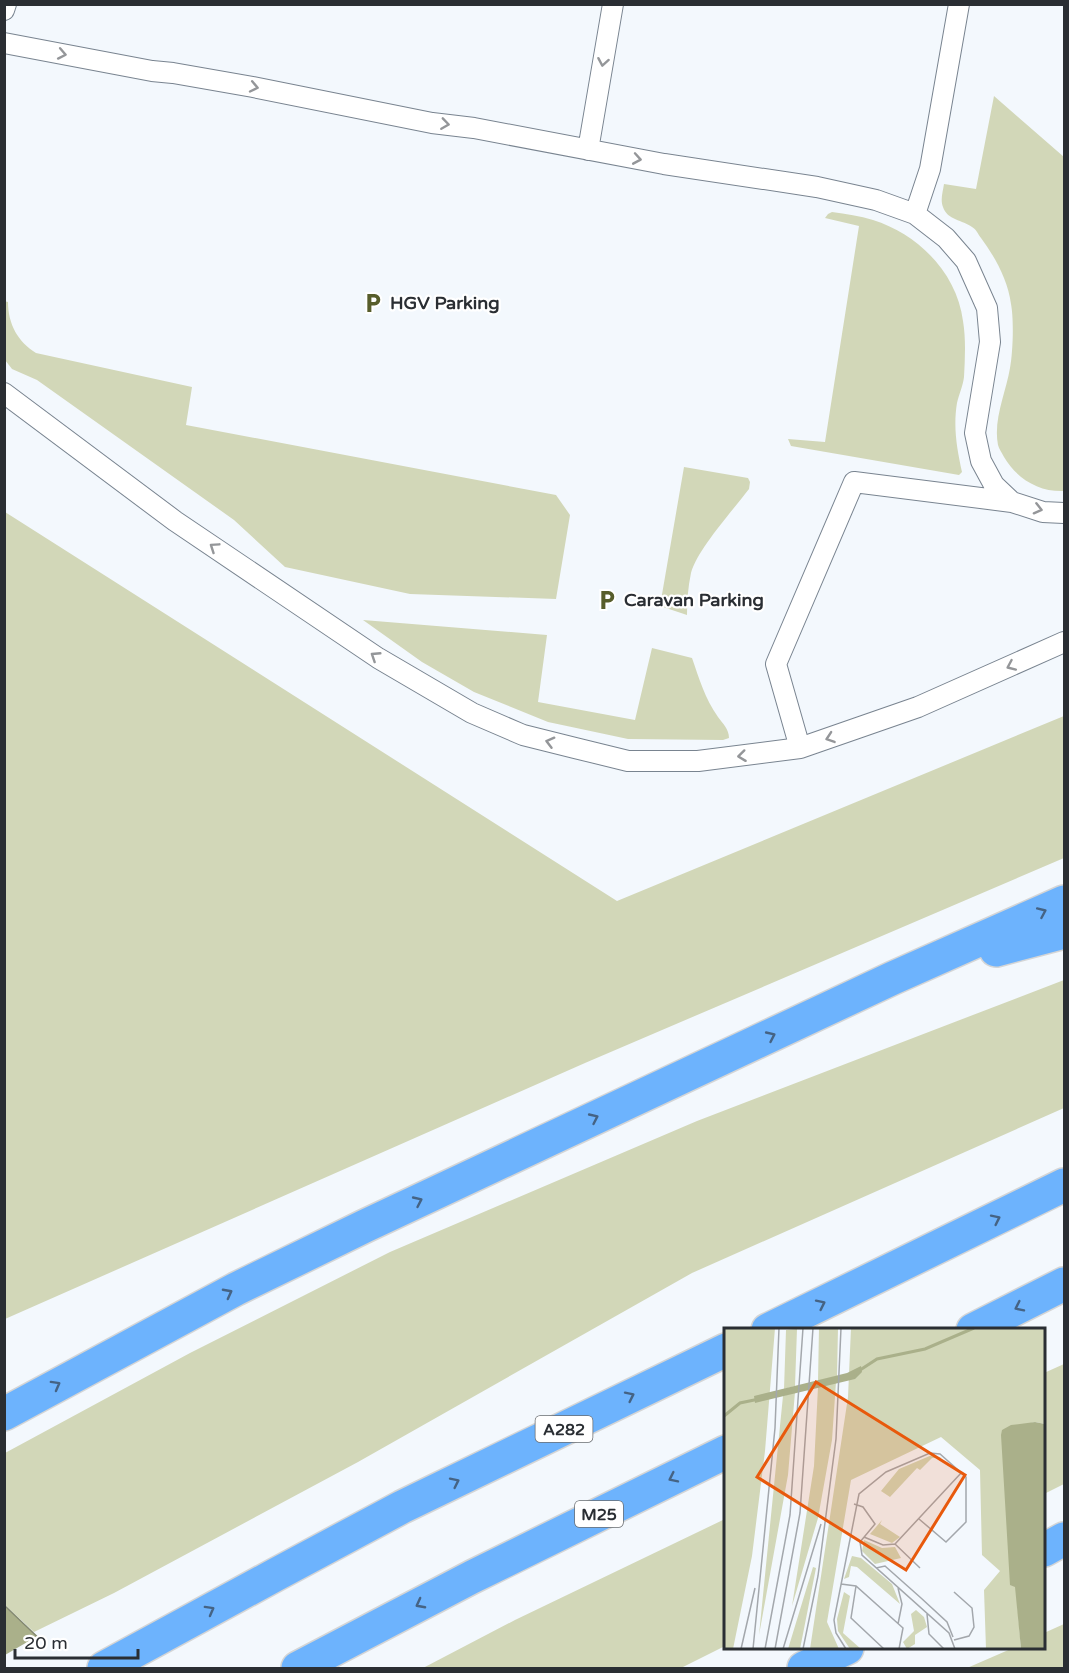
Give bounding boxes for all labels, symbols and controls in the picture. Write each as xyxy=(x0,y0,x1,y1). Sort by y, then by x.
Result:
one-way arrow xyxy=(57,47,67,60)
one-way arrow xyxy=(597,57,610,67)
one-way arrow xyxy=(249,80,259,93)
one-way arrow xyxy=(441,118,450,130)
one-way arrow xyxy=(632,152,642,165)
parking icon: HGV Parking xyxy=(361,291,385,315)
place label: HGV Parking xyxy=(390,292,500,314)
one-way arrow xyxy=(1033,502,1043,515)
one-way arrow xyxy=(209,543,220,554)
parking icon: Caravan Parking xyxy=(595,588,619,612)
place label: Caravan Parking xyxy=(624,589,764,611)
one-way arrow xyxy=(371,652,381,664)
one-way arrow xyxy=(1007,658,1018,670)
one-way arrow xyxy=(825,730,836,743)
one-way arrow xyxy=(545,736,555,749)
one-way arrow xyxy=(737,749,746,761)
one-way arrow xyxy=(1036,907,1047,919)
one-way arrow xyxy=(765,1031,776,1043)
one-way arrow xyxy=(588,1114,599,1126)
one-way arrow xyxy=(411,1197,422,1209)
one-way arrow xyxy=(990,1214,1001,1226)
one-way arrow xyxy=(221,1289,232,1301)
one-way arrow xyxy=(814,1300,825,1311)
one-way arrow xyxy=(1014,1300,1025,1311)
inset map xyxy=(724,1328,1045,1649)
one-way arrow xyxy=(49,1381,60,1392)
one-way arrow xyxy=(624,1392,635,1404)
road number: A282 xyxy=(536,1416,592,1442)
one-way arrow xyxy=(668,1470,679,1482)
one-way arrow xyxy=(449,1477,460,1489)
road number: M25 xyxy=(575,1501,623,1527)
one-way arrow xyxy=(415,1597,426,1608)
one-way arrow xyxy=(204,1606,214,1617)
scale bar xyxy=(15,1622,138,1660)
text: 20 m xyxy=(24,1632,68,1654)

